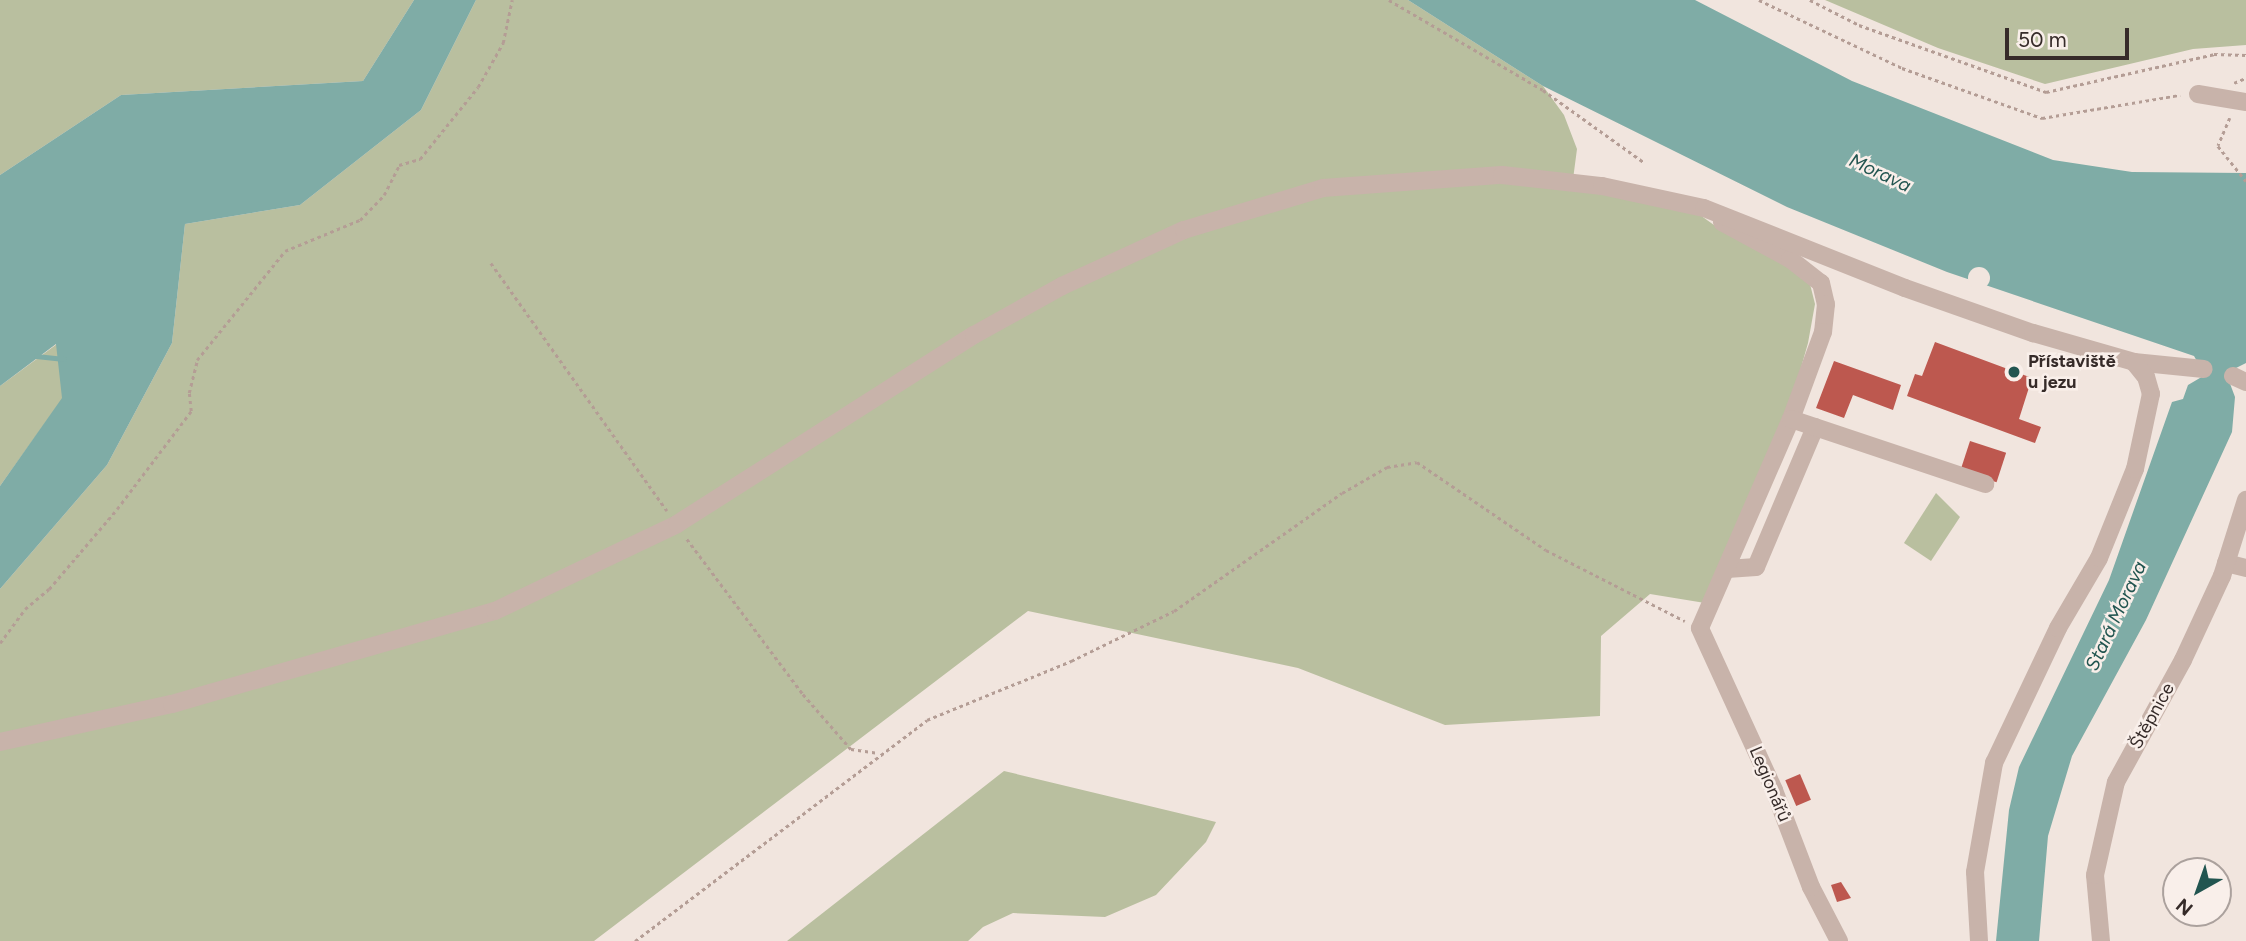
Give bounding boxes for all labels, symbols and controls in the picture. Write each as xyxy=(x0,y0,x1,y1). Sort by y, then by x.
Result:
scale bar xyxy=(2008,14,2132,58)
text: 50 m xyxy=(2018,27,2067,52)
water label: Morava xyxy=(1845,149,1915,197)
place label: Přístaviště u jezu xyxy=(2028,351,2116,394)
marker: Přístaviště u jezu xyxy=(2006,364,2022,380)
water label: Stará Morava xyxy=(2081,558,2151,674)
street label: Štěpnice xyxy=(2125,679,2179,753)
street label: Legionářů xyxy=(1744,743,1796,825)
north arrow xyxy=(2162,857,2232,927)
text: N xyxy=(2171,893,2197,920)

